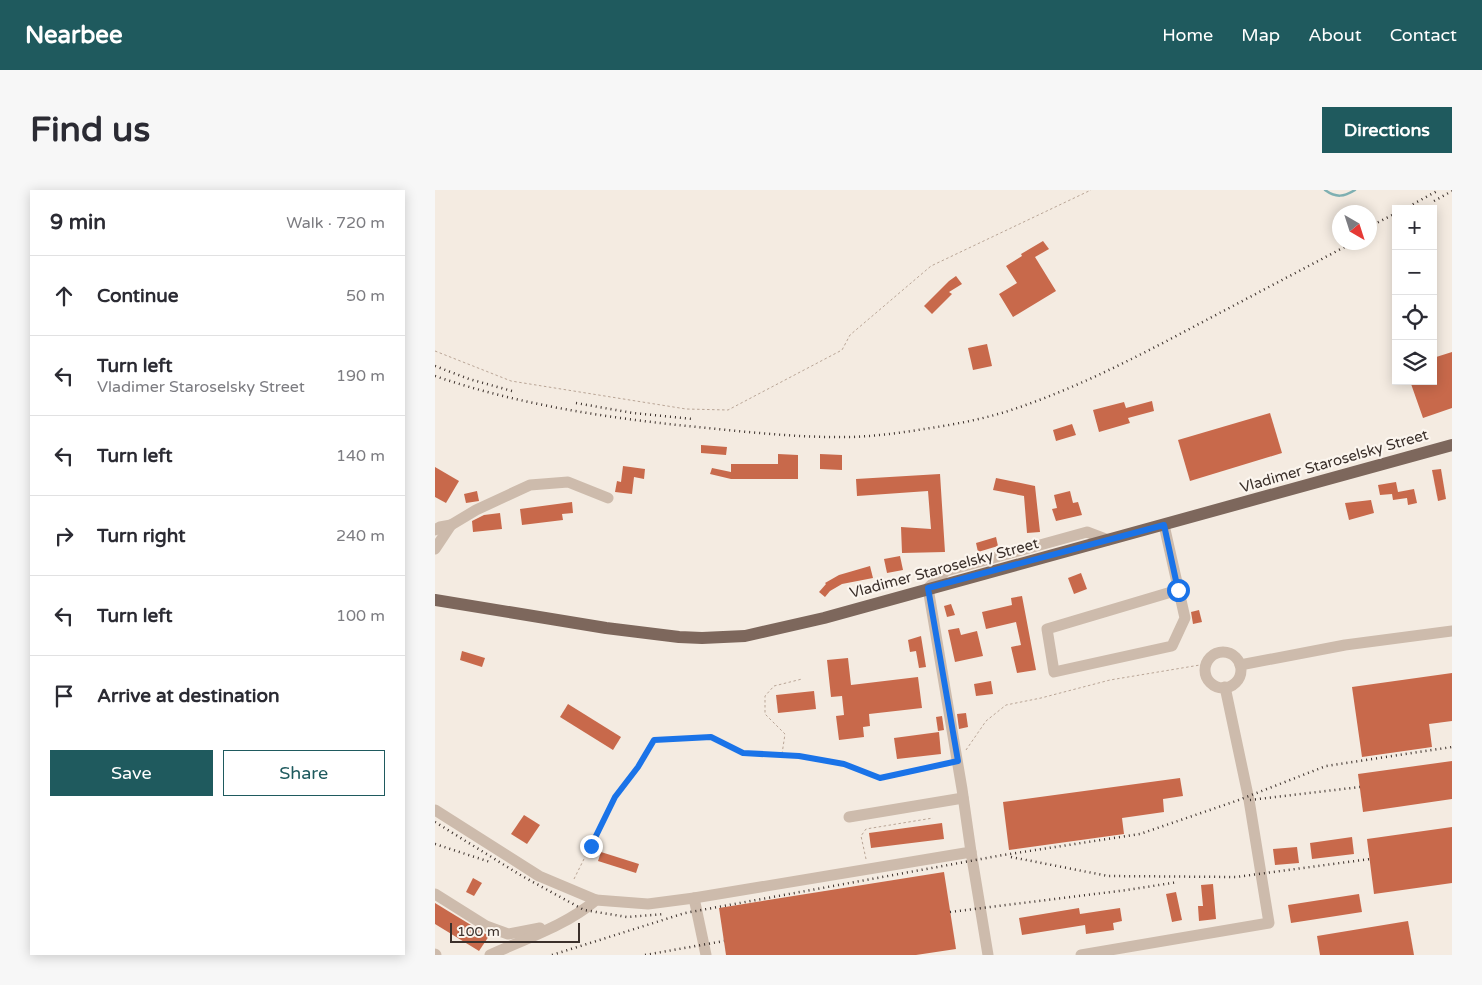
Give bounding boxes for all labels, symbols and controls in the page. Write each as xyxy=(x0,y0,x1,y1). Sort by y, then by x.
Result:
text: Nearbee xyxy=(25,21,123,50)
text: Home xyxy=(1162,24,1213,46)
text: Map xyxy=(1241,24,1280,46)
text: About xyxy=(1308,24,1362,46)
text: Contact xyxy=(1390,24,1457,46)
button: Directions xyxy=(1322,107,1452,153)
text: Find us xyxy=(30,109,150,151)
north arrow xyxy=(1332,205,1377,250)
map controls xyxy=(1392,205,1437,385)
button: + xyxy=(1392,205,1437,250)
text: 9 min xyxy=(50,210,106,235)
text: Walk · 720 m xyxy=(286,213,385,233)
button: − xyxy=(1392,250,1437,295)
icon: ahead xyxy=(50,282,78,310)
text: Continue xyxy=(97,285,179,307)
text: 50 m xyxy=(346,286,385,306)
button: locate xyxy=(1392,295,1437,340)
button: layers xyxy=(1392,340,1437,385)
text: Turn left xyxy=(97,355,173,377)
icon: left xyxy=(50,362,78,390)
text: 190 m xyxy=(336,366,385,386)
text: Vladimer Staroselsky Street xyxy=(97,377,305,397)
street label: Vladimer Staroselsky Street xyxy=(1238,425,1430,497)
icon: left xyxy=(50,442,78,470)
text: Turn left xyxy=(97,445,173,467)
text: 140 m xyxy=(336,446,385,466)
icon: right xyxy=(50,522,78,550)
text: Turn right xyxy=(97,525,185,547)
text: 240 m xyxy=(336,526,385,546)
street label: Vladimer Staroselsky Street xyxy=(848,534,1041,602)
route start xyxy=(1167,579,1190,602)
icon: left xyxy=(50,602,78,630)
text: Turn left xyxy=(97,605,173,627)
text: 100 m xyxy=(336,606,385,626)
icon: arrive xyxy=(50,682,78,710)
text: Arrive at destination xyxy=(97,685,280,707)
button: Save xyxy=(50,750,213,796)
button: Share xyxy=(223,750,385,796)
route end xyxy=(580,835,603,858)
scale bar xyxy=(450,920,580,943)
text: 100 m xyxy=(457,923,500,940)

